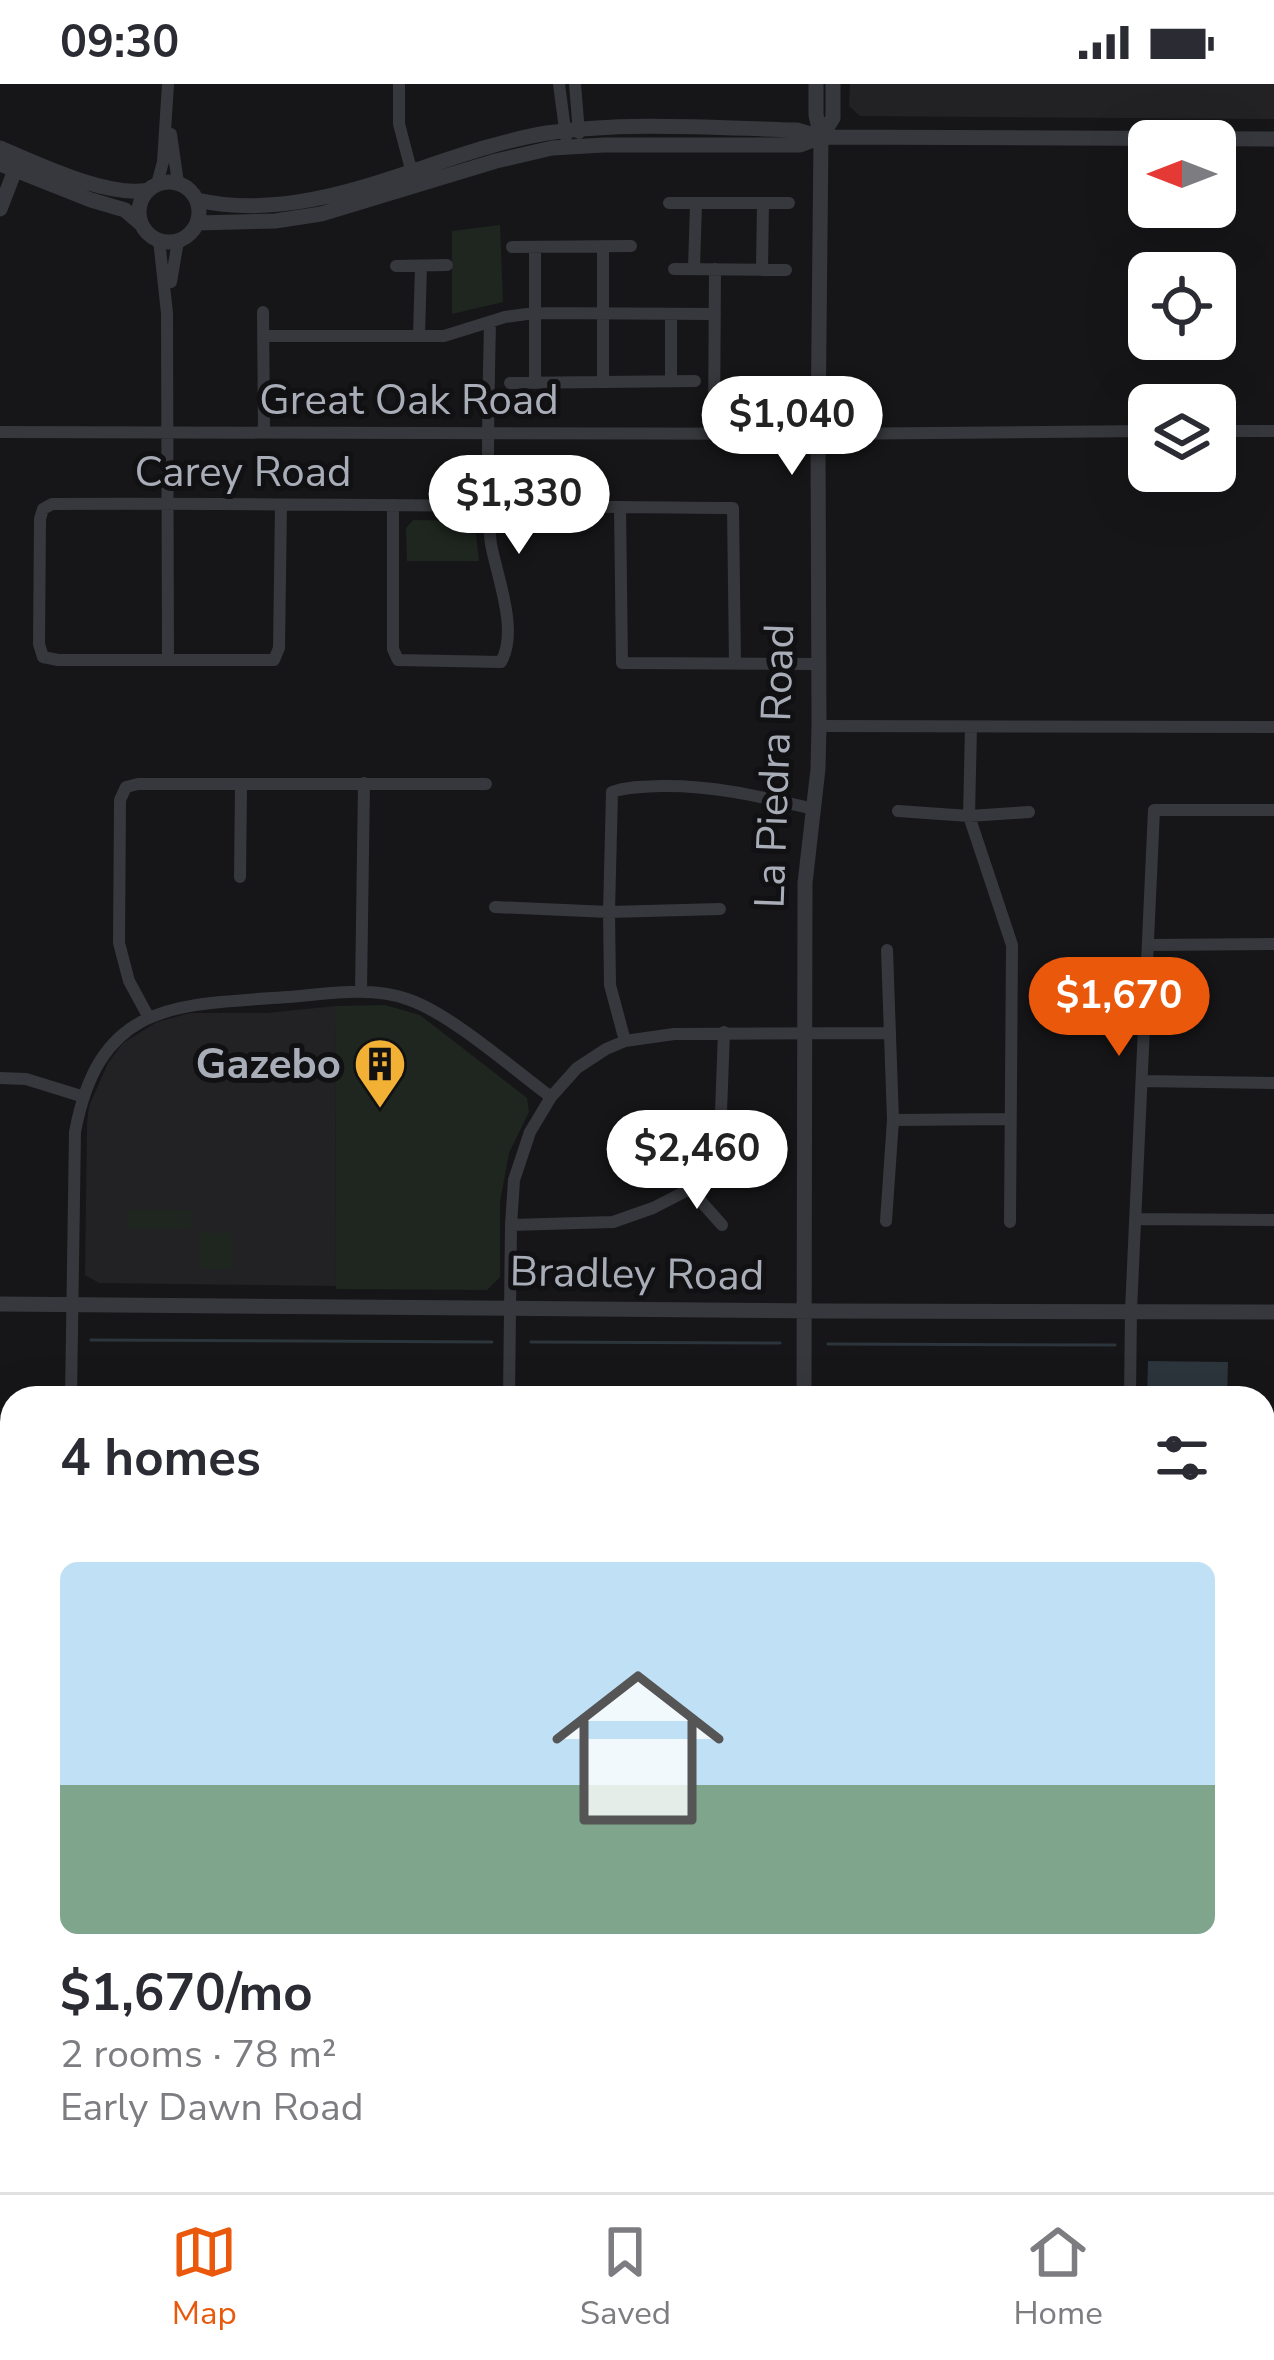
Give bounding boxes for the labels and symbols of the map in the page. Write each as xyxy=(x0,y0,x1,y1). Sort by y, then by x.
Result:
north arrow xyxy=(1128,120,1236,228)
street label: Great Oak Road xyxy=(259,372,559,429)
pin: $1,040 xyxy=(694,376,890,478)
street label: Carey Road xyxy=(135,444,351,501)
pin: $1,330 xyxy=(421,455,617,557)
street label: La Piedra Road xyxy=(742,623,808,909)
pin: $1,670 xyxy=(1021,957,1217,1059)
place label: Gazebo xyxy=(195,1036,341,1093)
building icon: Gazebo xyxy=(352,1036,408,1110)
pin: $2,460 xyxy=(599,1110,795,1212)
street label: Bradley Road xyxy=(509,1243,765,1305)

